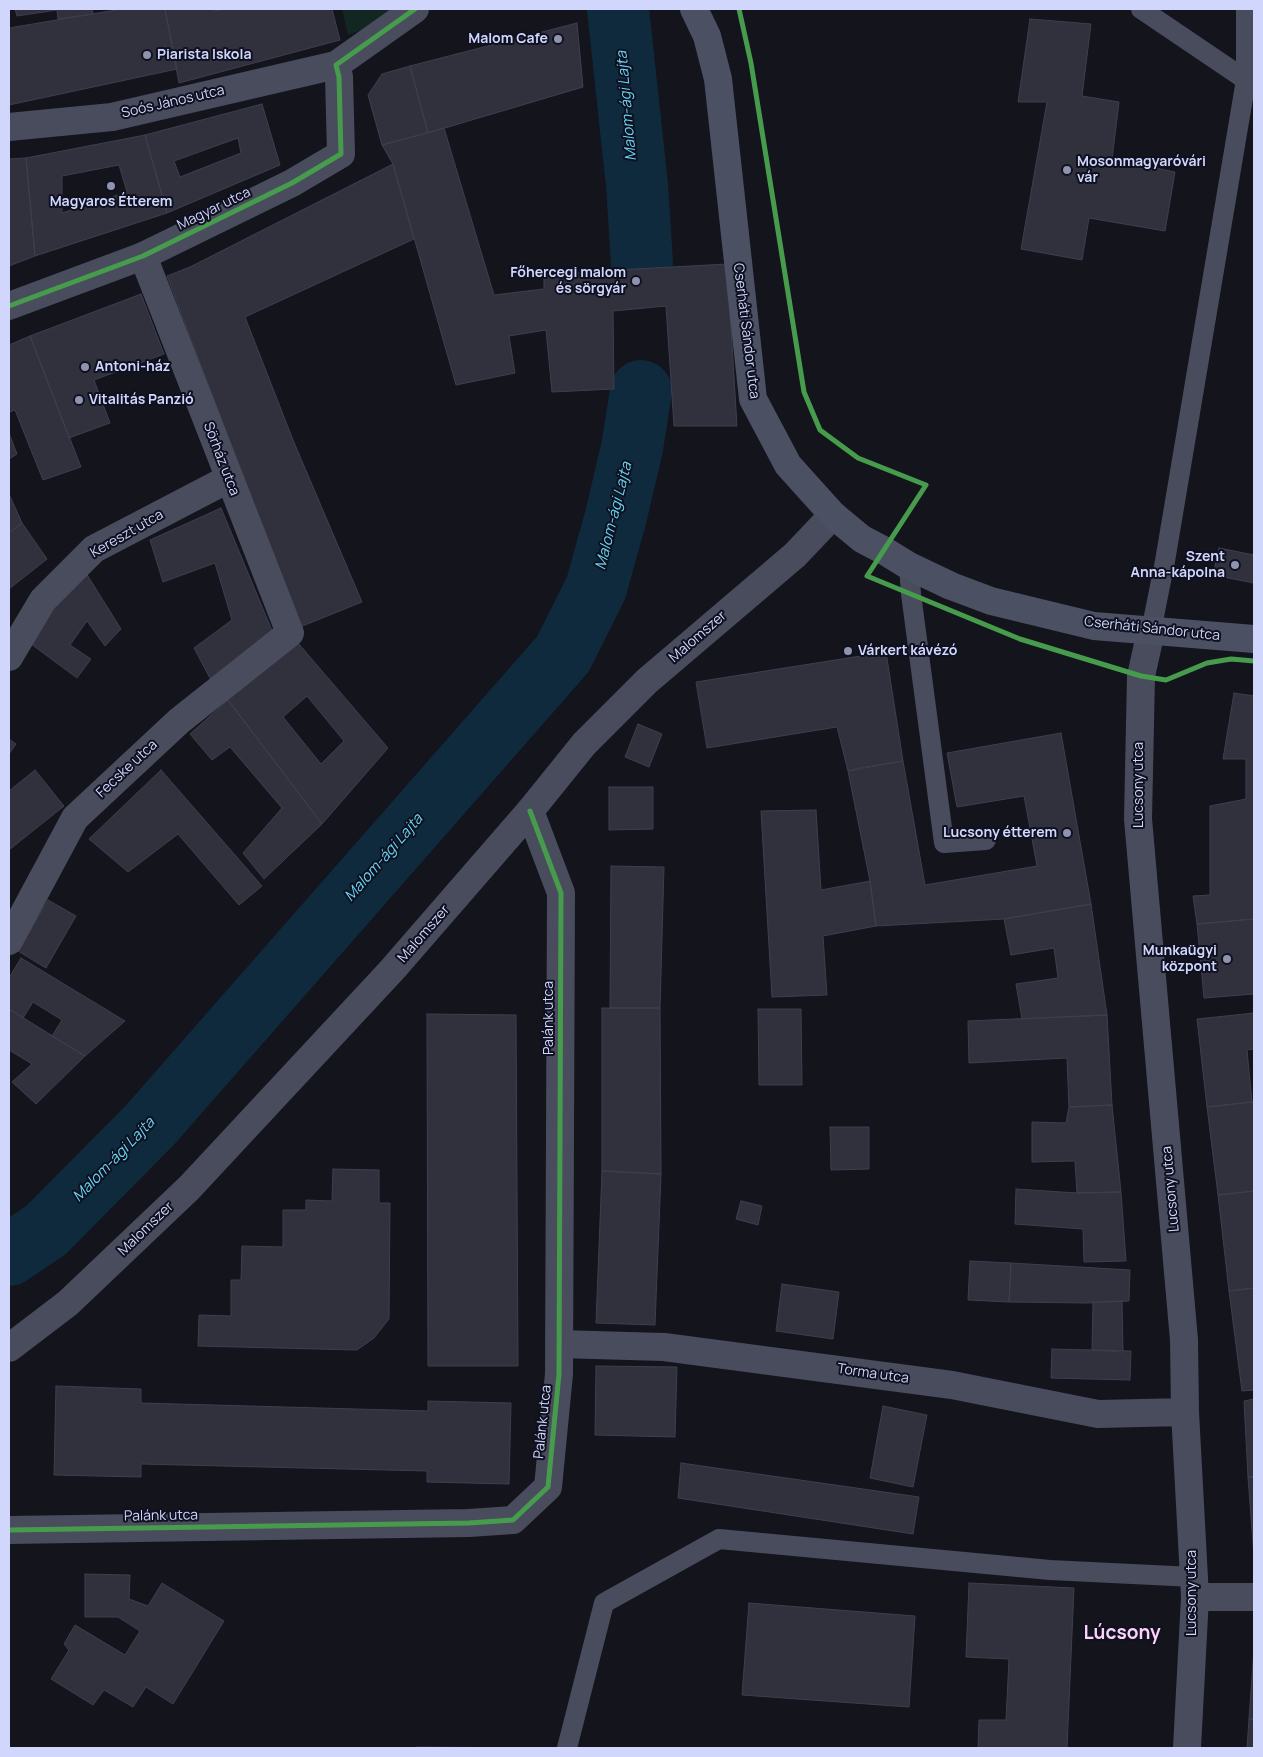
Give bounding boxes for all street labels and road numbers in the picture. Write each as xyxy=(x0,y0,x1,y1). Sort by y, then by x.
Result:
street label: Soós János utca xyxy=(120,82,226,122)
street label: Magyar utca xyxy=(175,184,253,234)
street label: Cserháti Sándor utca xyxy=(729,262,763,400)
street label: Sörház utca xyxy=(199,420,243,498)
street label: Kereszt utca xyxy=(88,506,166,562)
street label: Malomszer xyxy=(666,608,730,666)
street label: Cserháti Sándor utca xyxy=(1083,614,1221,644)
street label: Fecske utca xyxy=(93,737,161,801)
street label: Lucsony utca xyxy=(1131,742,1147,828)
street label: Malomszer xyxy=(395,902,453,966)
street label: Palánk utca xyxy=(541,981,557,1055)
street label: Lucsony utca xyxy=(1159,1145,1183,1233)
street label: Malomszer xyxy=(115,1199,177,1259)
street label: Torma utca xyxy=(836,1361,910,1387)
street label: Palánk utca xyxy=(531,1384,555,1460)
street label: Palánk utca xyxy=(124,1507,198,1525)
street label: Lucsony utca xyxy=(1184,1550,1200,1636)

